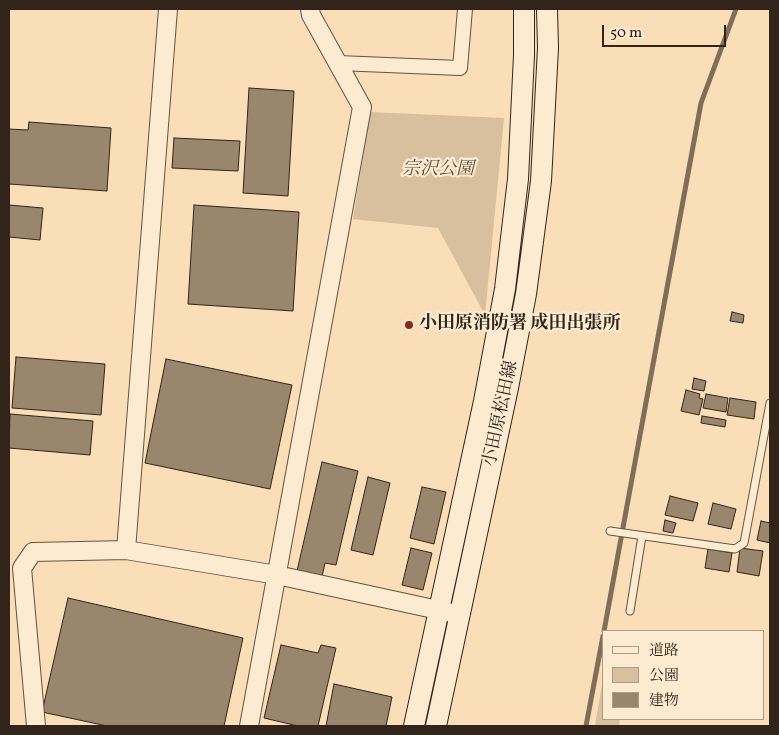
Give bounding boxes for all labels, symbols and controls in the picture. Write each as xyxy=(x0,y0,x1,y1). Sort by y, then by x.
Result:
scale bar xyxy=(604,15,728,47)
text: 50 m xyxy=(610,23,642,44)
park label: 宗沢公園 xyxy=(402,160,474,182)
place label: 小田原消防署 成田出張所 xyxy=(419,314,621,336)
marker: 小田原消防署 成田出張所 xyxy=(403,319,415,331)
street label: 小田原松田線 xyxy=(480,359,524,469)
legend xyxy=(602,630,764,720)
text: 道路 xyxy=(649,641,679,662)
text: 公園 xyxy=(649,666,679,687)
text: 建物 xyxy=(649,691,679,712)

